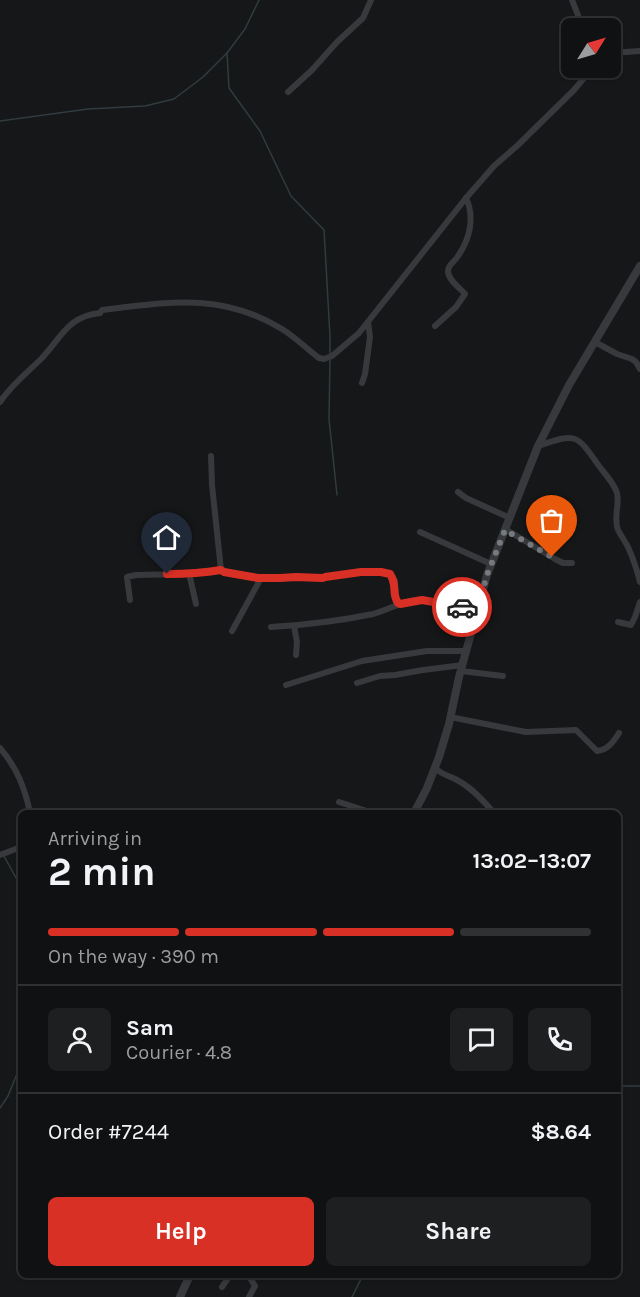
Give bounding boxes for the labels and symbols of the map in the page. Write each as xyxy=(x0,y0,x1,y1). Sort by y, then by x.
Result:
north arrow xyxy=(561,18,621,78)
pin xyxy=(526,495,577,557)
pin xyxy=(141,512,192,574)
courier xyxy=(432,577,492,637)

